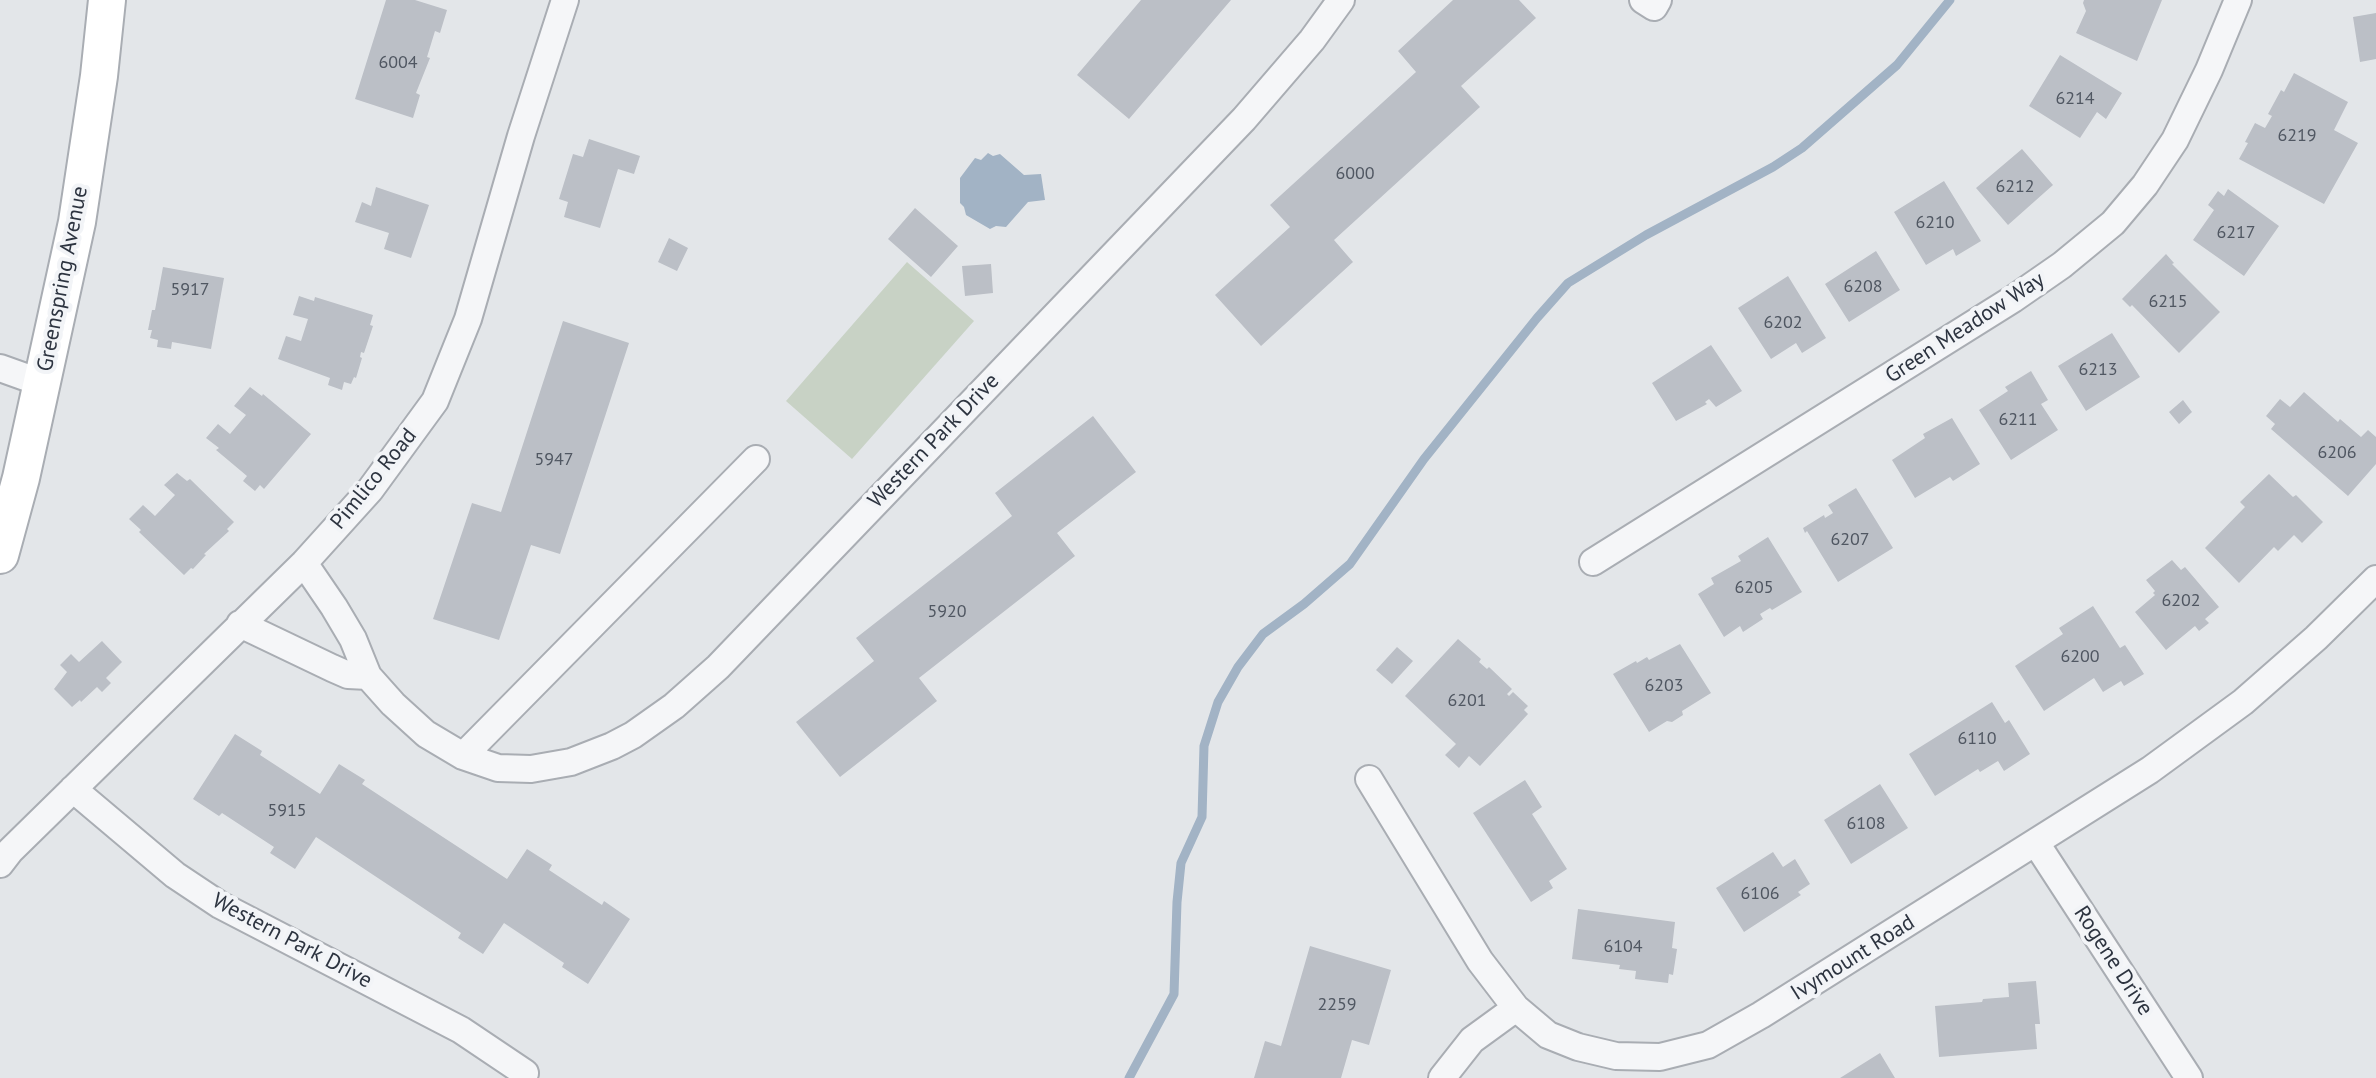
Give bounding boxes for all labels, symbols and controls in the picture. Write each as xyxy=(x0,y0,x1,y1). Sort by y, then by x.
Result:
house number: 6004 xyxy=(378,52,418,74)
house number: 6214 xyxy=(2055,88,2095,110)
house number: 6219 xyxy=(2277,125,2317,147)
house number: 6000 xyxy=(1335,163,1375,185)
house number: 6212 xyxy=(1995,176,2035,198)
street label: Greenspring Avenue xyxy=(32,184,94,374)
house number: 6210 xyxy=(1915,212,1955,234)
house number: 6217 xyxy=(2216,222,2256,244)
street label: Green Meadow Way xyxy=(1881,267,2049,389)
house number: 6208 xyxy=(1843,276,1883,298)
house number: 5917 xyxy=(170,279,210,301)
house number: 6215 xyxy=(2148,291,2188,313)
house number: 6202 xyxy=(1763,312,1803,334)
house number: 6213 xyxy=(2078,359,2118,381)
street label: Western Park Drive xyxy=(863,368,1005,514)
house number: 6211 xyxy=(1998,409,2038,431)
street label: Pimlico Road xyxy=(325,423,423,535)
house number: 6206 xyxy=(2317,442,2357,464)
house number: 5947 xyxy=(534,449,574,471)
house number: 6207 xyxy=(1830,529,1870,551)
house number: 6205 xyxy=(1734,577,1774,599)
house number: 6202 xyxy=(2161,590,2201,612)
house number: 5920 xyxy=(927,601,967,623)
house number: 6200 xyxy=(2060,646,2100,668)
house number: 6203 xyxy=(1644,675,1684,697)
house number: 6201 xyxy=(1447,690,1487,712)
house number: 6110 xyxy=(1957,728,1997,750)
house number: 5915 xyxy=(267,800,307,822)
house number: 6108 xyxy=(1846,813,1886,835)
house number: 6106 xyxy=(1740,883,1780,905)
street label: Western Park Drive xyxy=(208,888,376,994)
street label: Rogene Drive xyxy=(2068,901,2158,1021)
street label: Ivymount Road xyxy=(1786,909,1920,1007)
house number: 6104 xyxy=(1603,936,1643,958)
house number: 2259 xyxy=(1317,994,1357,1016)

